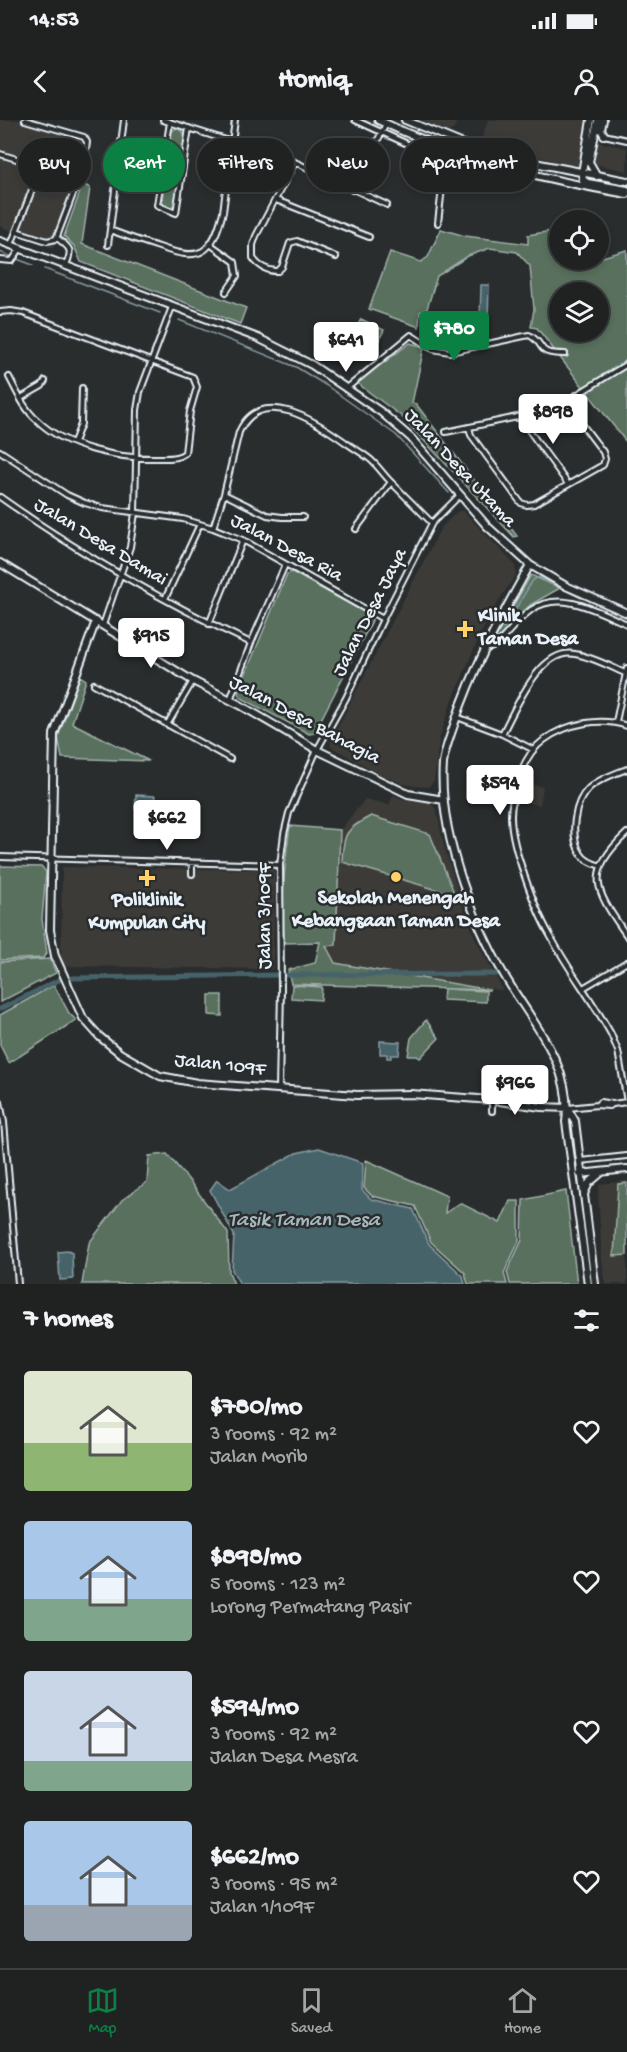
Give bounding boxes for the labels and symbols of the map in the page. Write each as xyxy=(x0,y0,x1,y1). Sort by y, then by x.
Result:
pin: $780 xyxy=(418,311,490,362)
pin: $641 xyxy=(310,322,382,373)
pin: $898 xyxy=(517,394,589,445)
street label: Jalan Desa Utama xyxy=(398,405,521,534)
street label: Jalan Desa Damai xyxy=(29,494,171,592)
street label: Jalan Desa Ria xyxy=(226,510,347,589)
street label: Jalan Desa Jaya xyxy=(329,544,414,681)
place label: Klinik Taman Desa xyxy=(476,606,579,652)
pin: $915 xyxy=(115,618,187,669)
marker: Klinik Taman Desa xyxy=(456,620,474,638)
street label: Jalan Desa Bahagia xyxy=(224,671,384,771)
pin: $594 xyxy=(464,765,536,816)
pin: $662 xyxy=(131,800,203,851)
street label: Jalan 3/109F xyxy=(255,861,278,969)
marker: Poliklinik Kumpulan City xyxy=(138,869,156,887)
marker: Sekolah Menengah Kebangsaan Taman Desa xyxy=(389,870,403,884)
place label: Sekolah Menengah Kebangsaan Taman Desa xyxy=(291,888,501,934)
place label: Poliklinik Kumpulan City xyxy=(88,890,206,936)
street label: Jalan 109F xyxy=(173,1050,268,1082)
pin: $966 xyxy=(479,1065,551,1116)
water label: Tasik Taman Desa xyxy=(228,1209,381,1234)

